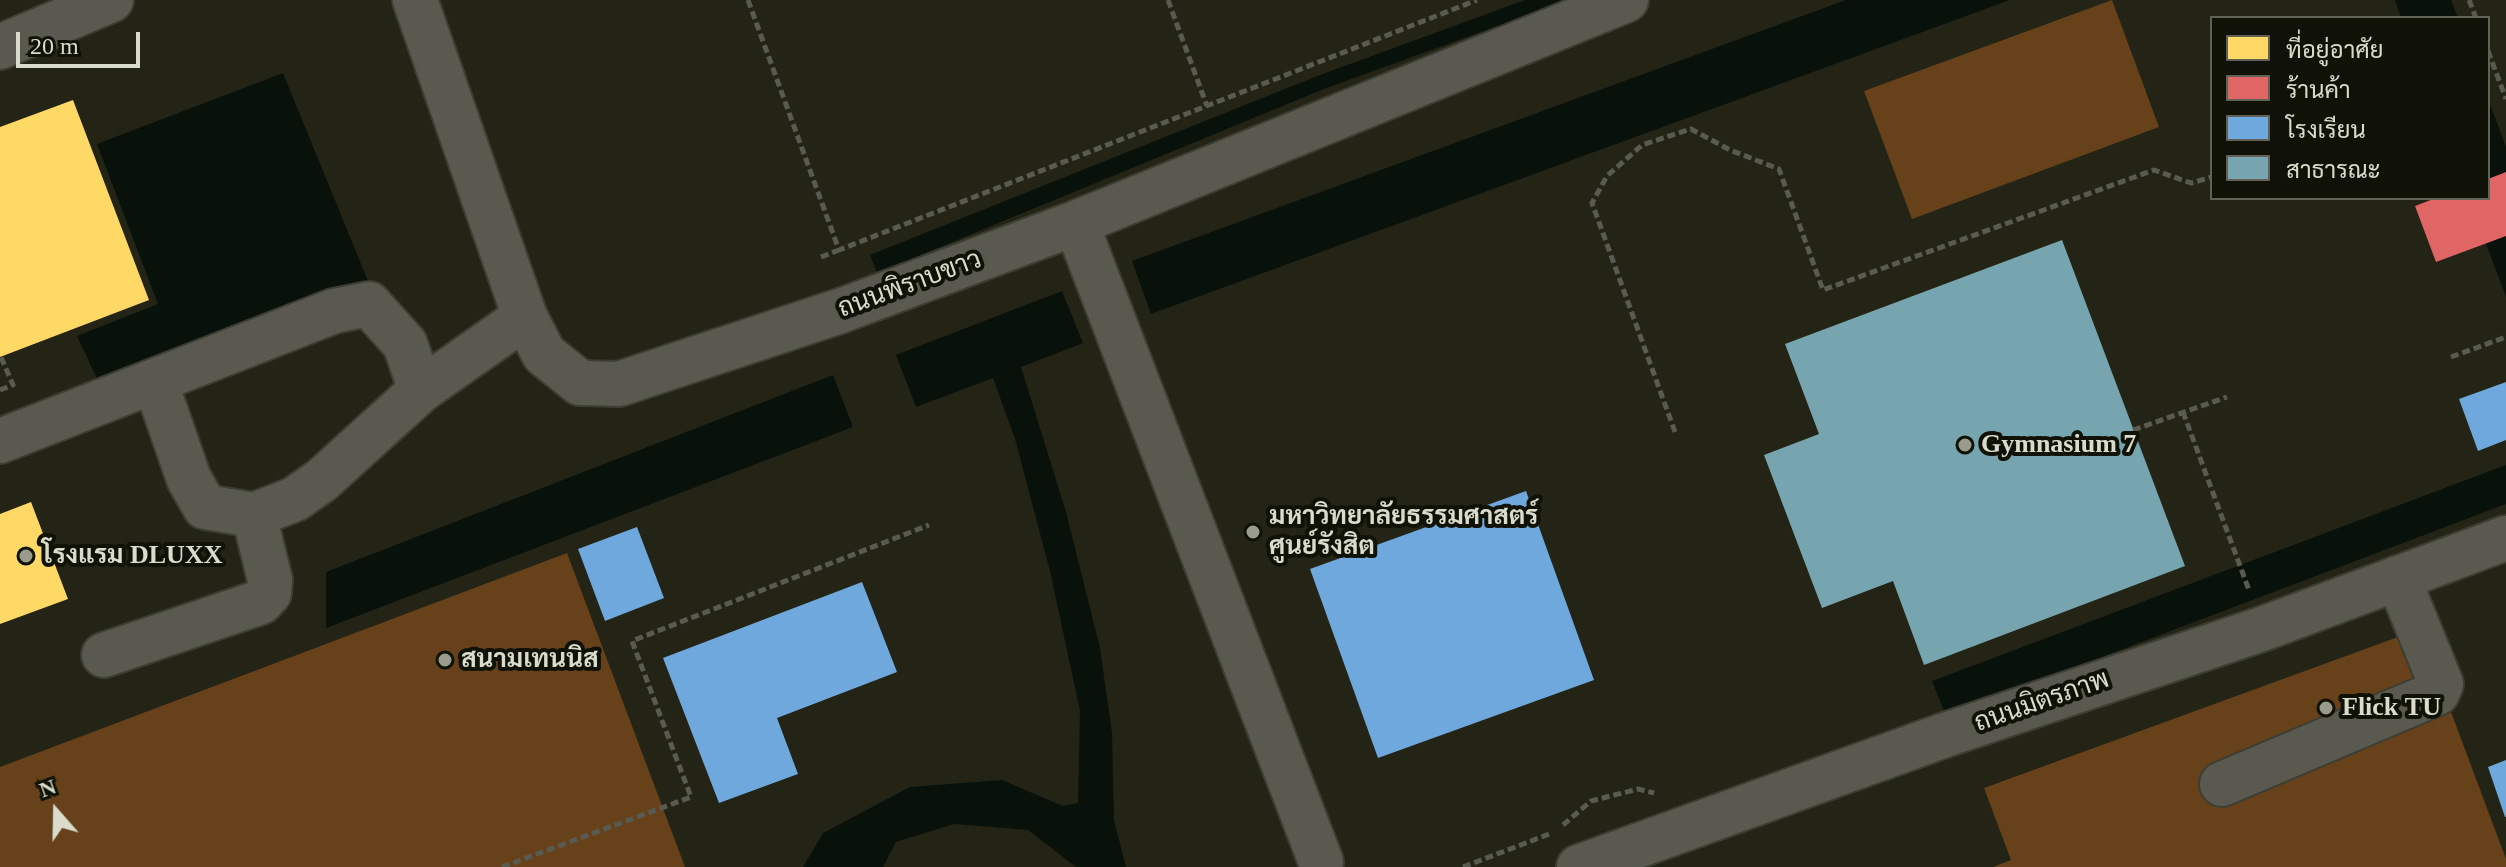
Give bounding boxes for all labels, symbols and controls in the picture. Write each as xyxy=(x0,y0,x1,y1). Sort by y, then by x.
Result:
scale bar xyxy=(20,16,144,66)
legend xyxy=(2210,16,2490,200)
text: 20 m xyxy=(30,33,79,59)
text: ที่อยู่อาศัย xyxy=(2286,37,2384,63)
text: ร้านค้า xyxy=(2286,77,2351,103)
text: โรงเรียน xyxy=(2286,117,2366,143)
text: สาธารณะ xyxy=(2286,157,2381,183)
street label: ถนนพิราบขาว xyxy=(834,245,986,325)
place label: Gymnasium 7 xyxy=(1981,429,2136,461)
marker: Gymnasium 7 xyxy=(1956,436,1974,454)
place label: มหาวิทยาลัยธรรมศาสตร์ ศูนย์รังสิต xyxy=(1269,501,1538,562)
marker: มหาวิทยาลัยธรรมศาสตร์ ศูนย์รังสิต xyxy=(1244,523,1262,541)
place label: โรงแรม DLUXX xyxy=(42,540,222,572)
marker: โรงแรม DLUXX xyxy=(17,547,35,565)
place label: สนามเทนนิส xyxy=(461,644,599,676)
marker: สนามเทนนิส xyxy=(436,651,454,669)
street label: ถนนมิตรภาพ xyxy=(1971,664,2113,740)
place label: Flick TU xyxy=(2342,692,2441,724)
marker: Flick TU xyxy=(2317,699,2335,717)
north arrow xyxy=(16,771,96,851)
text: N xyxy=(36,774,59,802)

